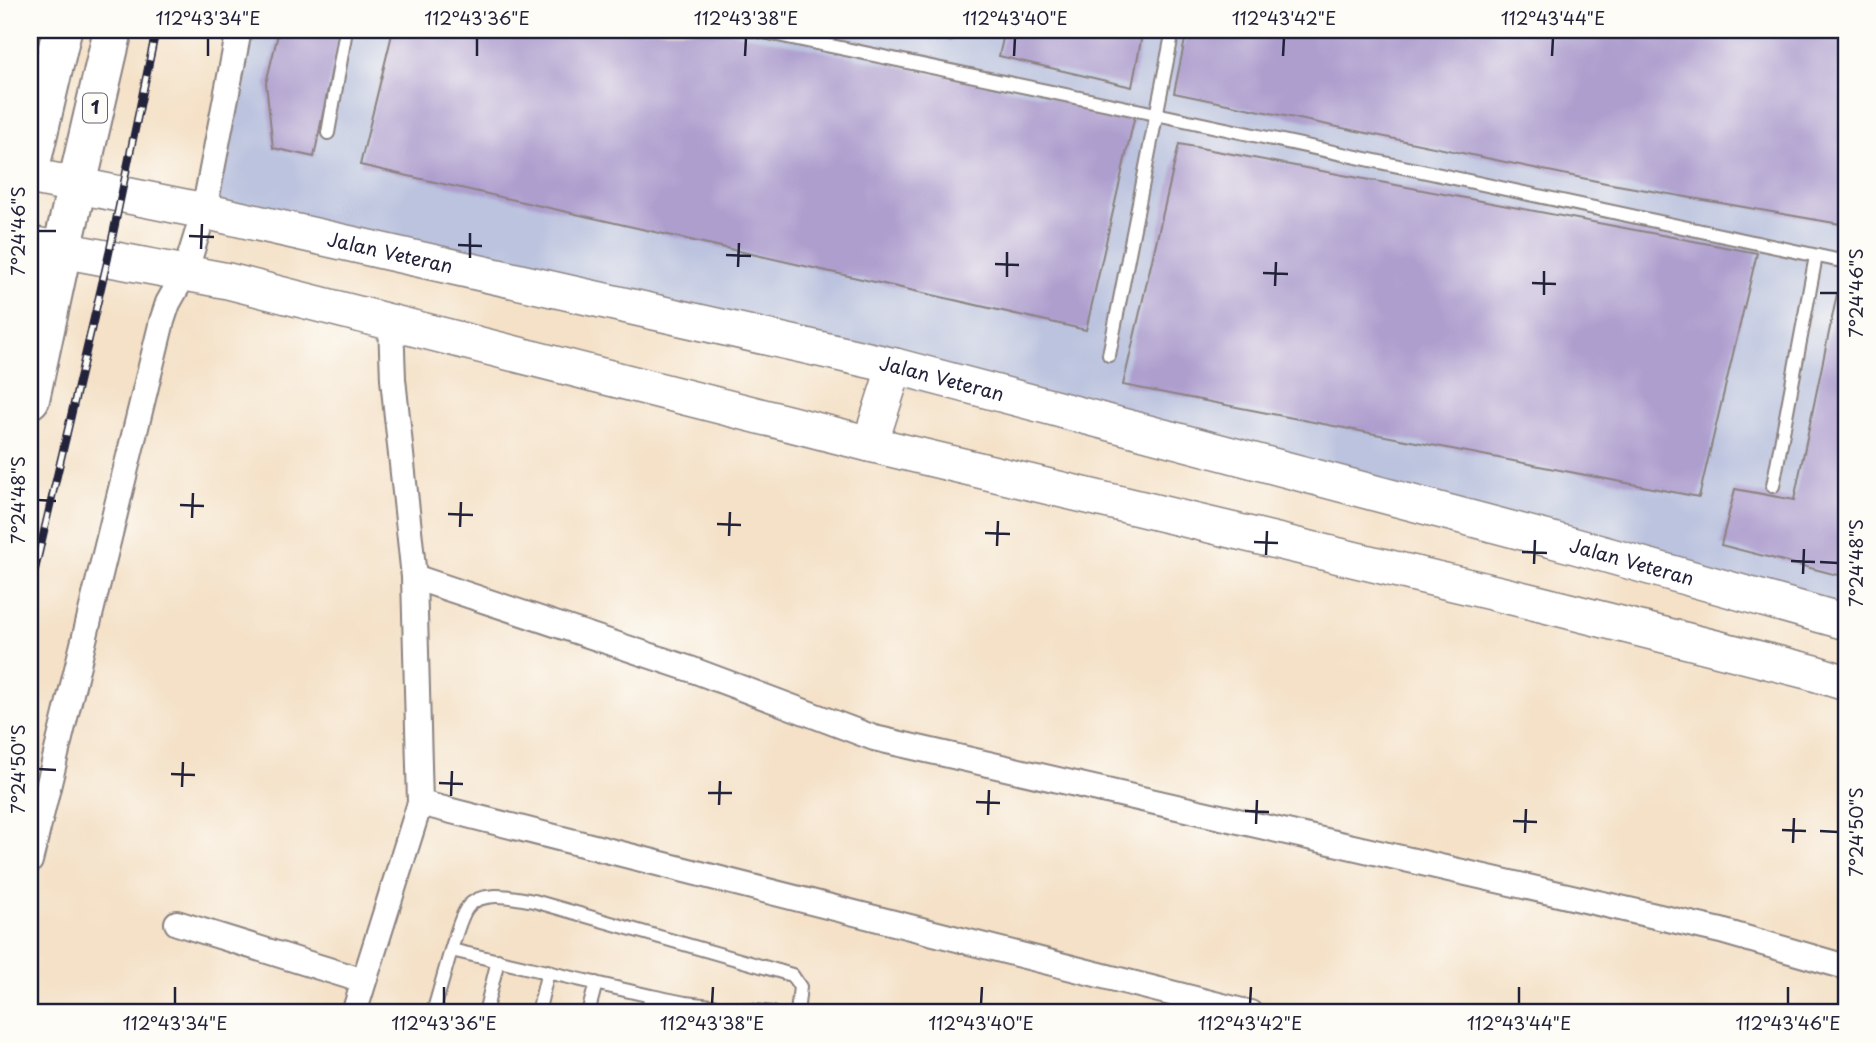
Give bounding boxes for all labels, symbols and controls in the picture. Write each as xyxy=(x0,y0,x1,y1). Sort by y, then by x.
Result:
text: 112°43'34"E xyxy=(156,4,260,31)
text: 112°43'36"E xyxy=(424,4,530,31)
text: 112°43'38"E xyxy=(694,4,798,31)
text: 112°43'40"E xyxy=(962,4,1068,31)
text: 112°43'42"E xyxy=(1232,4,1336,31)
text: 112°43'44"E xyxy=(1501,4,1605,31)
road number: 1 xyxy=(83,94,107,122)
text: 7°24'46"S xyxy=(4,186,31,276)
street label: Jalan Veteran xyxy=(325,224,456,279)
text: 7°24'46"S xyxy=(1842,248,1869,338)
street label: Jalan Veteran xyxy=(877,348,1007,407)
text: 7°24'48"S xyxy=(4,456,31,544)
text: 7°24'48"S xyxy=(1842,519,1869,607)
street label: Jalan Veteran xyxy=(1567,530,1697,592)
text: 7°24'50"S xyxy=(4,724,31,814)
text: 7°24'50"S xyxy=(1842,787,1869,877)
text: 112°43'34"E xyxy=(123,1009,227,1036)
text: 112°43'36"E xyxy=(391,1009,497,1036)
text: 112°43'38"E xyxy=(660,1009,764,1036)
text: 112°43'40"E xyxy=(928,1009,1034,1036)
text: 112°43'42"E xyxy=(1198,1009,1302,1036)
text: 112°43'44"E xyxy=(1467,1009,1571,1036)
text: 112°43'46"E xyxy=(1735,1009,1841,1036)

